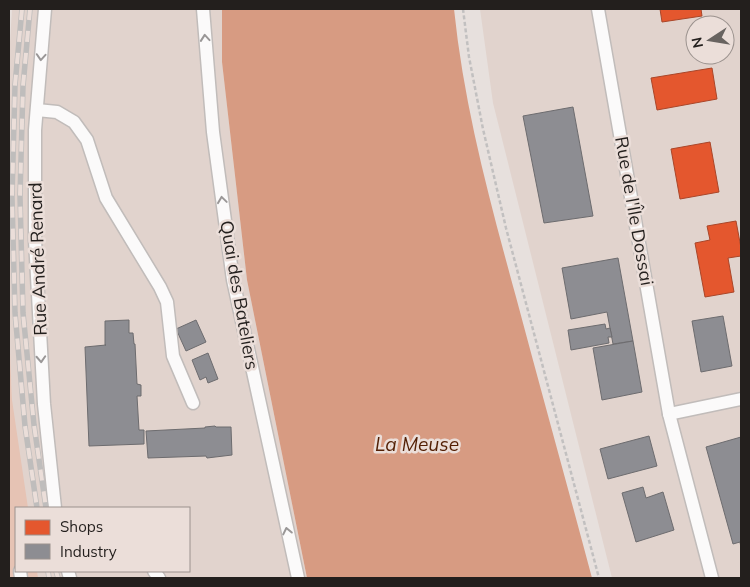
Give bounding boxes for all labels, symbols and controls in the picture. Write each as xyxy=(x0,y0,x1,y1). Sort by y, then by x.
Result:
north arrow xyxy=(685,15,735,65)
one-way arrow xyxy=(200,34,211,42)
text: N xyxy=(687,36,707,50)
one-way arrow xyxy=(35,54,46,62)
street label: Rue de l'Île Dossai xyxy=(610,135,659,287)
street label: Rue André Renard xyxy=(23,182,52,336)
one-way arrow xyxy=(217,195,228,203)
street label: Quai des Bateliers xyxy=(215,219,264,371)
one-way arrow xyxy=(36,356,47,364)
water label: La Meuse xyxy=(375,432,459,456)
legend xyxy=(15,507,190,572)
text: Shops xyxy=(60,517,103,536)
one-way arrow xyxy=(283,526,293,535)
text: Industry xyxy=(60,542,117,561)

